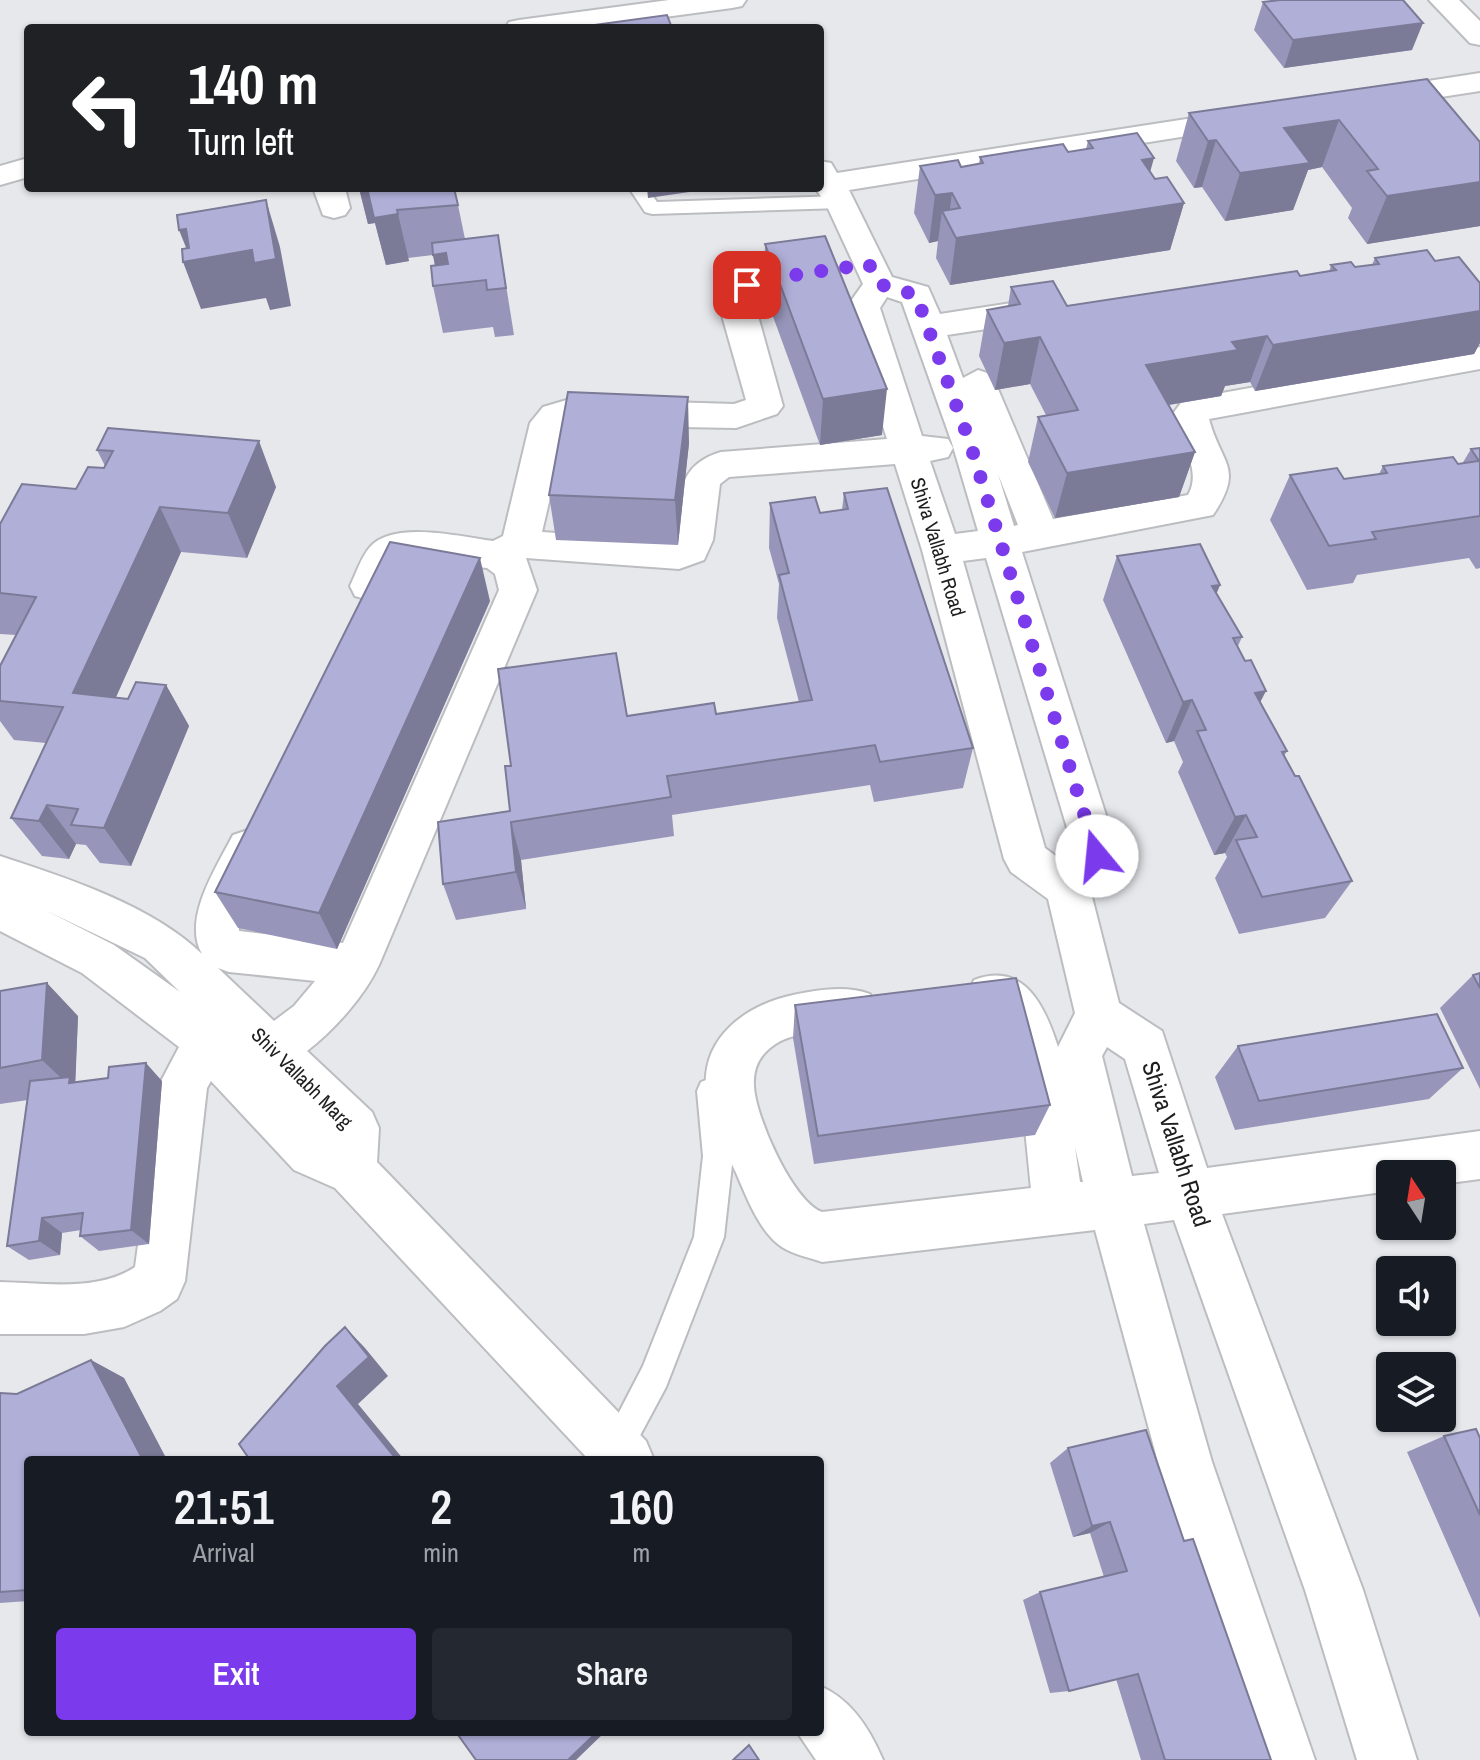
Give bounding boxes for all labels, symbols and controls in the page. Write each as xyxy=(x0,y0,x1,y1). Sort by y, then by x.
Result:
text: 140 m xyxy=(188,46,318,121)
icon: left xyxy=(56,56,160,160)
text: Turn left xyxy=(188,118,294,166)
pin xyxy=(713,251,781,319)
icon: arrive xyxy=(725,263,769,307)
street label: Shiva Vallabh Road xyxy=(905,474,972,620)
position arrow xyxy=(1055,814,1139,898)
street label: Shiv Vallabh Marg xyxy=(246,1021,359,1134)
street label: Shiva Vallabh Road xyxy=(1135,1057,1219,1231)
north arrow xyxy=(1376,1160,1456,1240)
map controls xyxy=(1376,1160,1456,1432)
button: sound xyxy=(1376,1256,1456,1336)
button: layers xyxy=(1376,1352,1456,1432)
text: 21:51 xyxy=(174,1474,274,1539)
text: 2 xyxy=(430,1474,452,1539)
text: 160 xyxy=(609,1474,674,1539)
text: Arrival xyxy=(193,1535,254,1570)
text: min xyxy=(423,1535,459,1570)
text: m xyxy=(633,1535,650,1570)
button: Exit xyxy=(56,1628,416,1720)
button: Share xyxy=(432,1628,792,1720)

